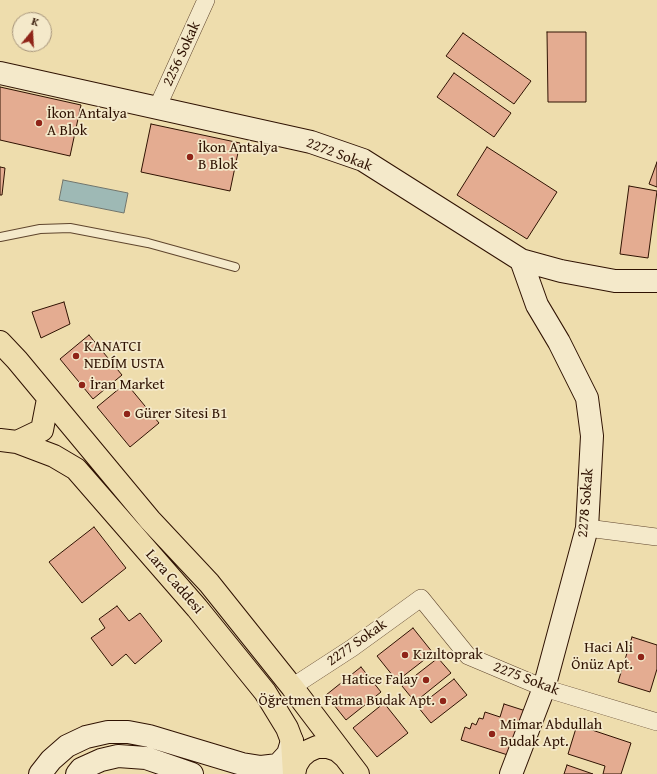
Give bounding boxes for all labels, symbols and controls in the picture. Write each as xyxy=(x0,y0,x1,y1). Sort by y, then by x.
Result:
north arrow xyxy=(12,12,52,52)
text: K xyxy=(30,13,41,30)
street label: 2256 Sokak xyxy=(159,19,205,89)
place label: İkon Antalya A Blok xyxy=(47,105,127,140)
marker: İkon Antalya A Blok xyxy=(34,118,44,128)
street label: 2272 Sokak xyxy=(303,134,375,176)
place label: İkon Antalya B Blok xyxy=(198,139,278,174)
marker: İkon Antalya B Blok xyxy=(185,152,195,162)
place label: KANATCI NEDÍM USTA xyxy=(84,338,165,373)
marker: KANATCI NEDÍM USTA xyxy=(71,351,81,361)
place label: İran Market xyxy=(90,376,165,394)
marker: İran Market xyxy=(77,380,87,390)
place label: Gürer Sitesi B1 xyxy=(135,405,227,423)
marker: Gürer Sitesi B1 xyxy=(122,409,132,419)
street label: 2278 Sokak xyxy=(574,468,598,538)
street label: Lara Caddesi xyxy=(141,546,207,618)
street label: 2277 Sokak xyxy=(323,616,391,670)
place label: Haci Ali Önüz Apt. xyxy=(571,639,633,674)
place label: Kızıltoprak xyxy=(413,646,483,664)
marker: Kızıltoprak xyxy=(400,650,410,660)
marker: Haci Ali Önüz Apt. xyxy=(636,652,646,662)
street label: 2275 Sokak xyxy=(490,658,562,700)
place label: Hatice Falay xyxy=(342,671,418,689)
marker: Hatice Falay xyxy=(421,675,431,685)
place label: Öğretmen Fatma Budak Apt. xyxy=(259,692,435,710)
marker: Öğretmen Fatma Budak Apt. xyxy=(438,696,448,706)
place label: Mimar Abdullah Budak Apt. xyxy=(500,716,602,751)
marker: Mimar Abdullah Budak Apt. xyxy=(487,729,497,739)

